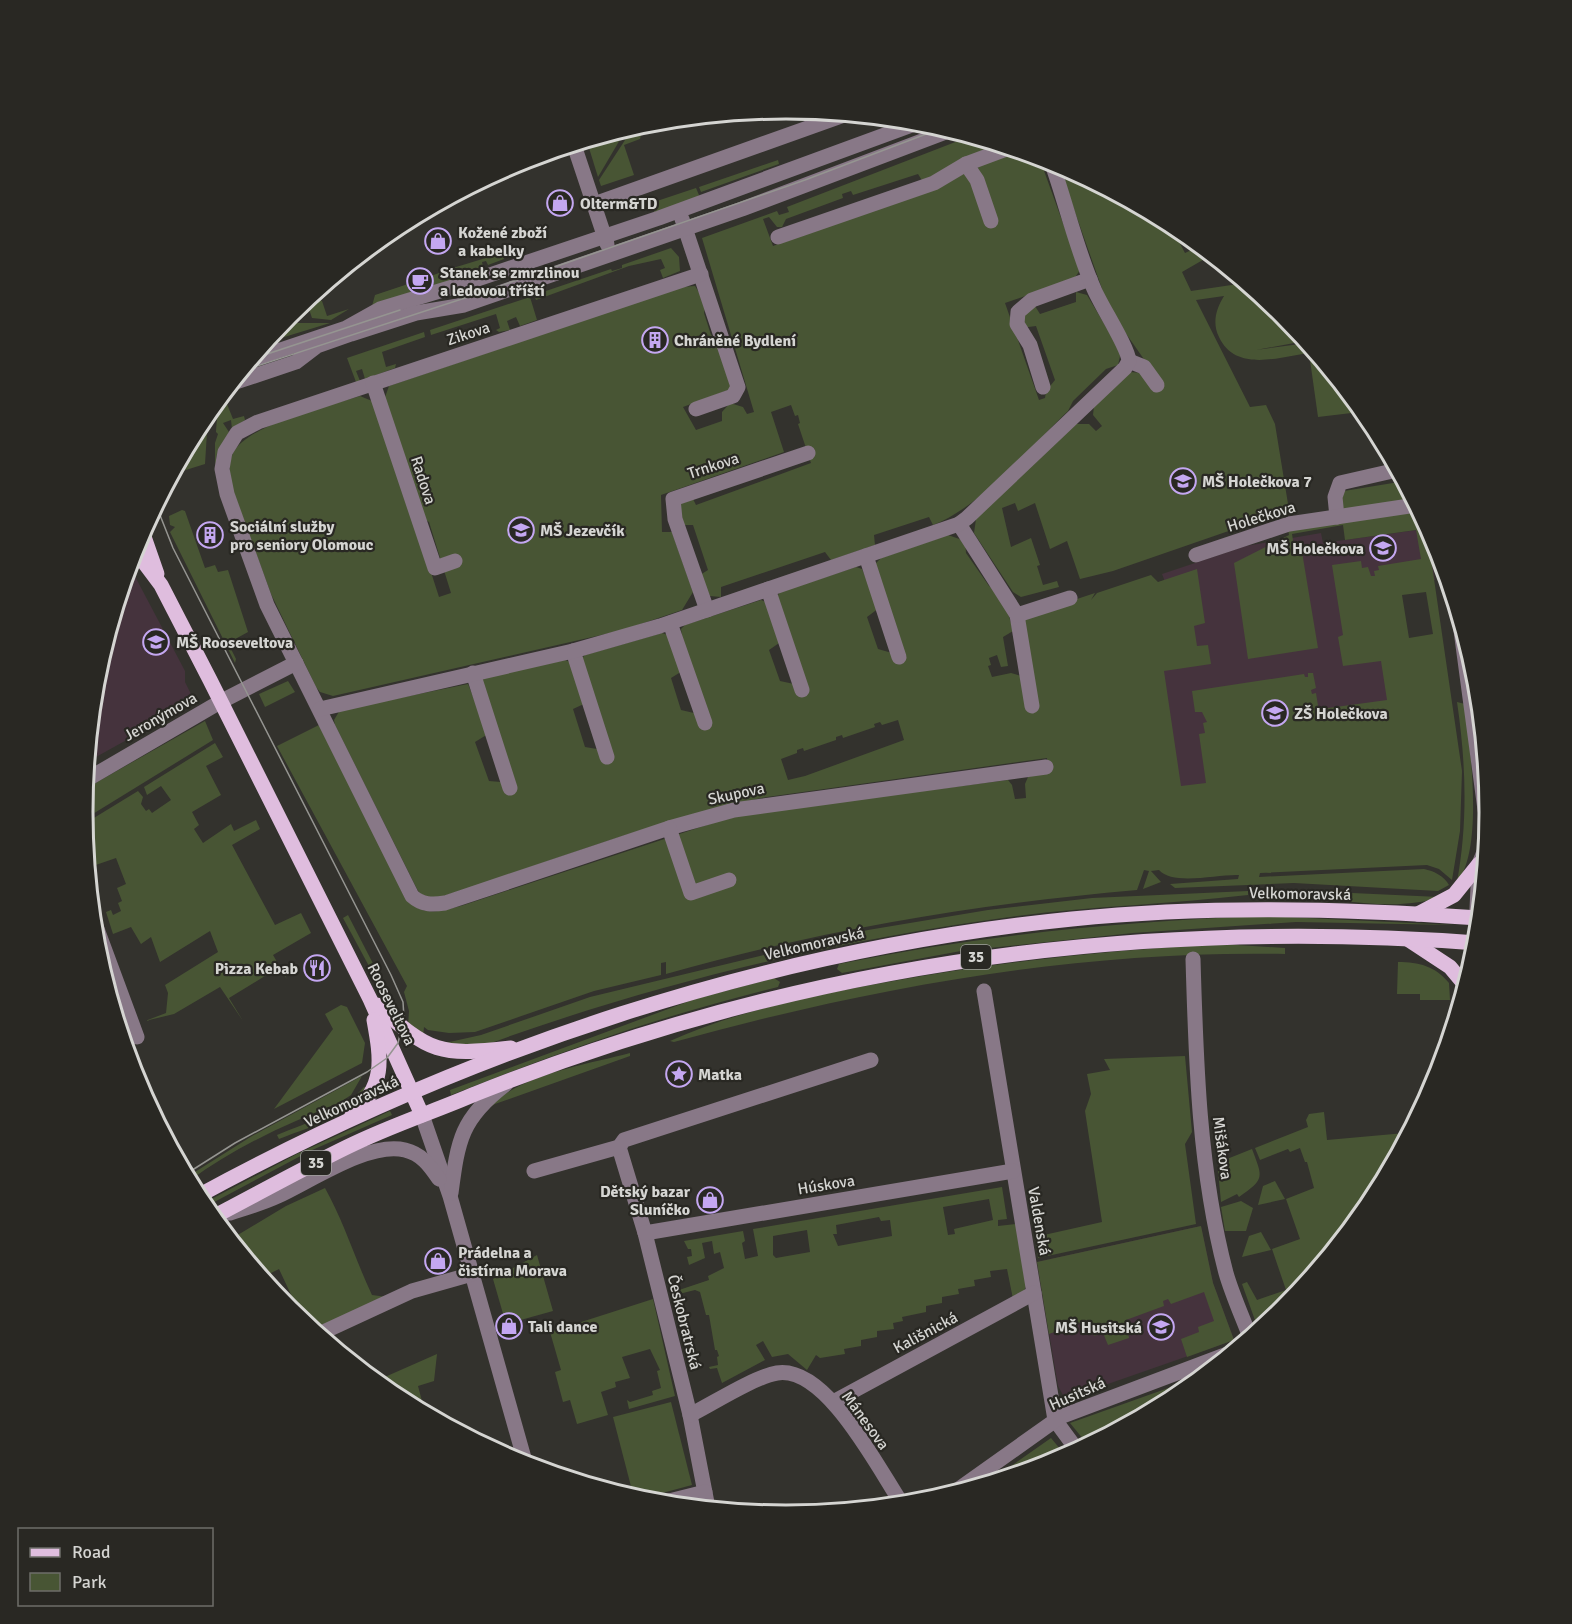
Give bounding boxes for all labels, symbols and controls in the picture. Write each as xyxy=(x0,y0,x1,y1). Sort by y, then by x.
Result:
shop icon: Olterm&TD xyxy=(545,188,575,218)
place label: Olterm&TD xyxy=(580,194,658,214)
place label: Kožené zboží a kabelky xyxy=(458,223,547,261)
shop icon: Kožené zboží a kabelky xyxy=(423,226,453,256)
place label: Stanek se zmrzlinou a ledovou tříští xyxy=(440,263,580,301)
cafe icon: Stanek se zmrzlinou a ledovou tříští xyxy=(405,266,435,296)
street label: Zikova xyxy=(444,318,493,350)
building icon: Chráněné Bydlení xyxy=(640,325,670,355)
place label: Chráněné Bydlení xyxy=(674,331,796,351)
street label: Trnkova xyxy=(685,448,742,484)
street label: Radova xyxy=(406,454,440,507)
school or university icon: MŠ Holečkova 7 xyxy=(1168,466,1198,496)
place label: MŠ Holečkova 7 xyxy=(1202,472,1312,492)
street label: Holečkova xyxy=(1225,497,1298,537)
school or university icon: MŠ Jezevčík xyxy=(506,515,536,545)
place label: Sociální služby pro seniory Olomouc xyxy=(230,517,374,555)
building icon: Sociální služby pro seniory Olomouc xyxy=(195,520,225,550)
place label: MŠ Jezevčík xyxy=(540,521,625,541)
school or university icon: MŠ Holečkova xyxy=(1368,533,1398,563)
place label: MŠ Holečkova xyxy=(1266,539,1364,559)
school or university icon: MŠ Rooseveltova xyxy=(141,627,171,657)
place label: MŠ Rooseveltova xyxy=(176,633,293,653)
street label: Jeronýmova xyxy=(120,688,201,746)
school or university icon: ZŠ Holečkova xyxy=(1260,698,1290,728)
place label: ZŠ Holečkova xyxy=(1294,704,1388,724)
street label: Skupova xyxy=(706,778,766,810)
street label: Velkomoravská xyxy=(1249,883,1351,905)
street label: Velkomoravská xyxy=(762,923,866,965)
road number: 35 xyxy=(961,945,991,969)
restaurant icon: Pizza Kebab xyxy=(302,953,332,983)
place label: Pizza Kebab xyxy=(215,959,298,979)
street label: Rooseveltova xyxy=(363,960,420,1049)
place icon: Matka xyxy=(664,1059,694,1089)
place label: Matka xyxy=(698,1065,742,1085)
street label: Velkomoravská xyxy=(301,1071,402,1133)
street label: Mišákova xyxy=(1208,1115,1236,1181)
road number: 35 xyxy=(301,1151,331,1175)
street label: Húskova xyxy=(796,1171,856,1199)
place label: Dětský bazar Sluníčko xyxy=(600,1182,691,1220)
shop icon: Dětský bazar Sluníčko xyxy=(695,1185,725,1215)
street label: Valdenská xyxy=(1023,1185,1055,1257)
place label: Prádelna a čistírna Morava xyxy=(458,1243,567,1281)
shop icon: Prádelna a čistírna Morava xyxy=(423,1246,453,1276)
street label: Českobratrská xyxy=(663,1273,706,1372)
street label: Kališnická xyxy=(890,1308,961,1358)
shop icon: Tali dance xyxy=(494,1311,524,1341)
school or university icon: MŠ Husitská xyxy=(1146,1312,1176,1342)
place label: Tali dance xyxy=(528,1317,597,1337)
place label: MŠ Husitská xyxy=(1055,1318,1142,1338)
street label: Husitská xyxy=(1046,1373,1109,1415)
street label: Mánesova xyxy=(837,1387,893,1454)
legend xyxy=(18,1528,213,1606)
text: Road xyxy=(72,1541,111,1563)
text: Park xyxy=(72,1571,107,1593)

